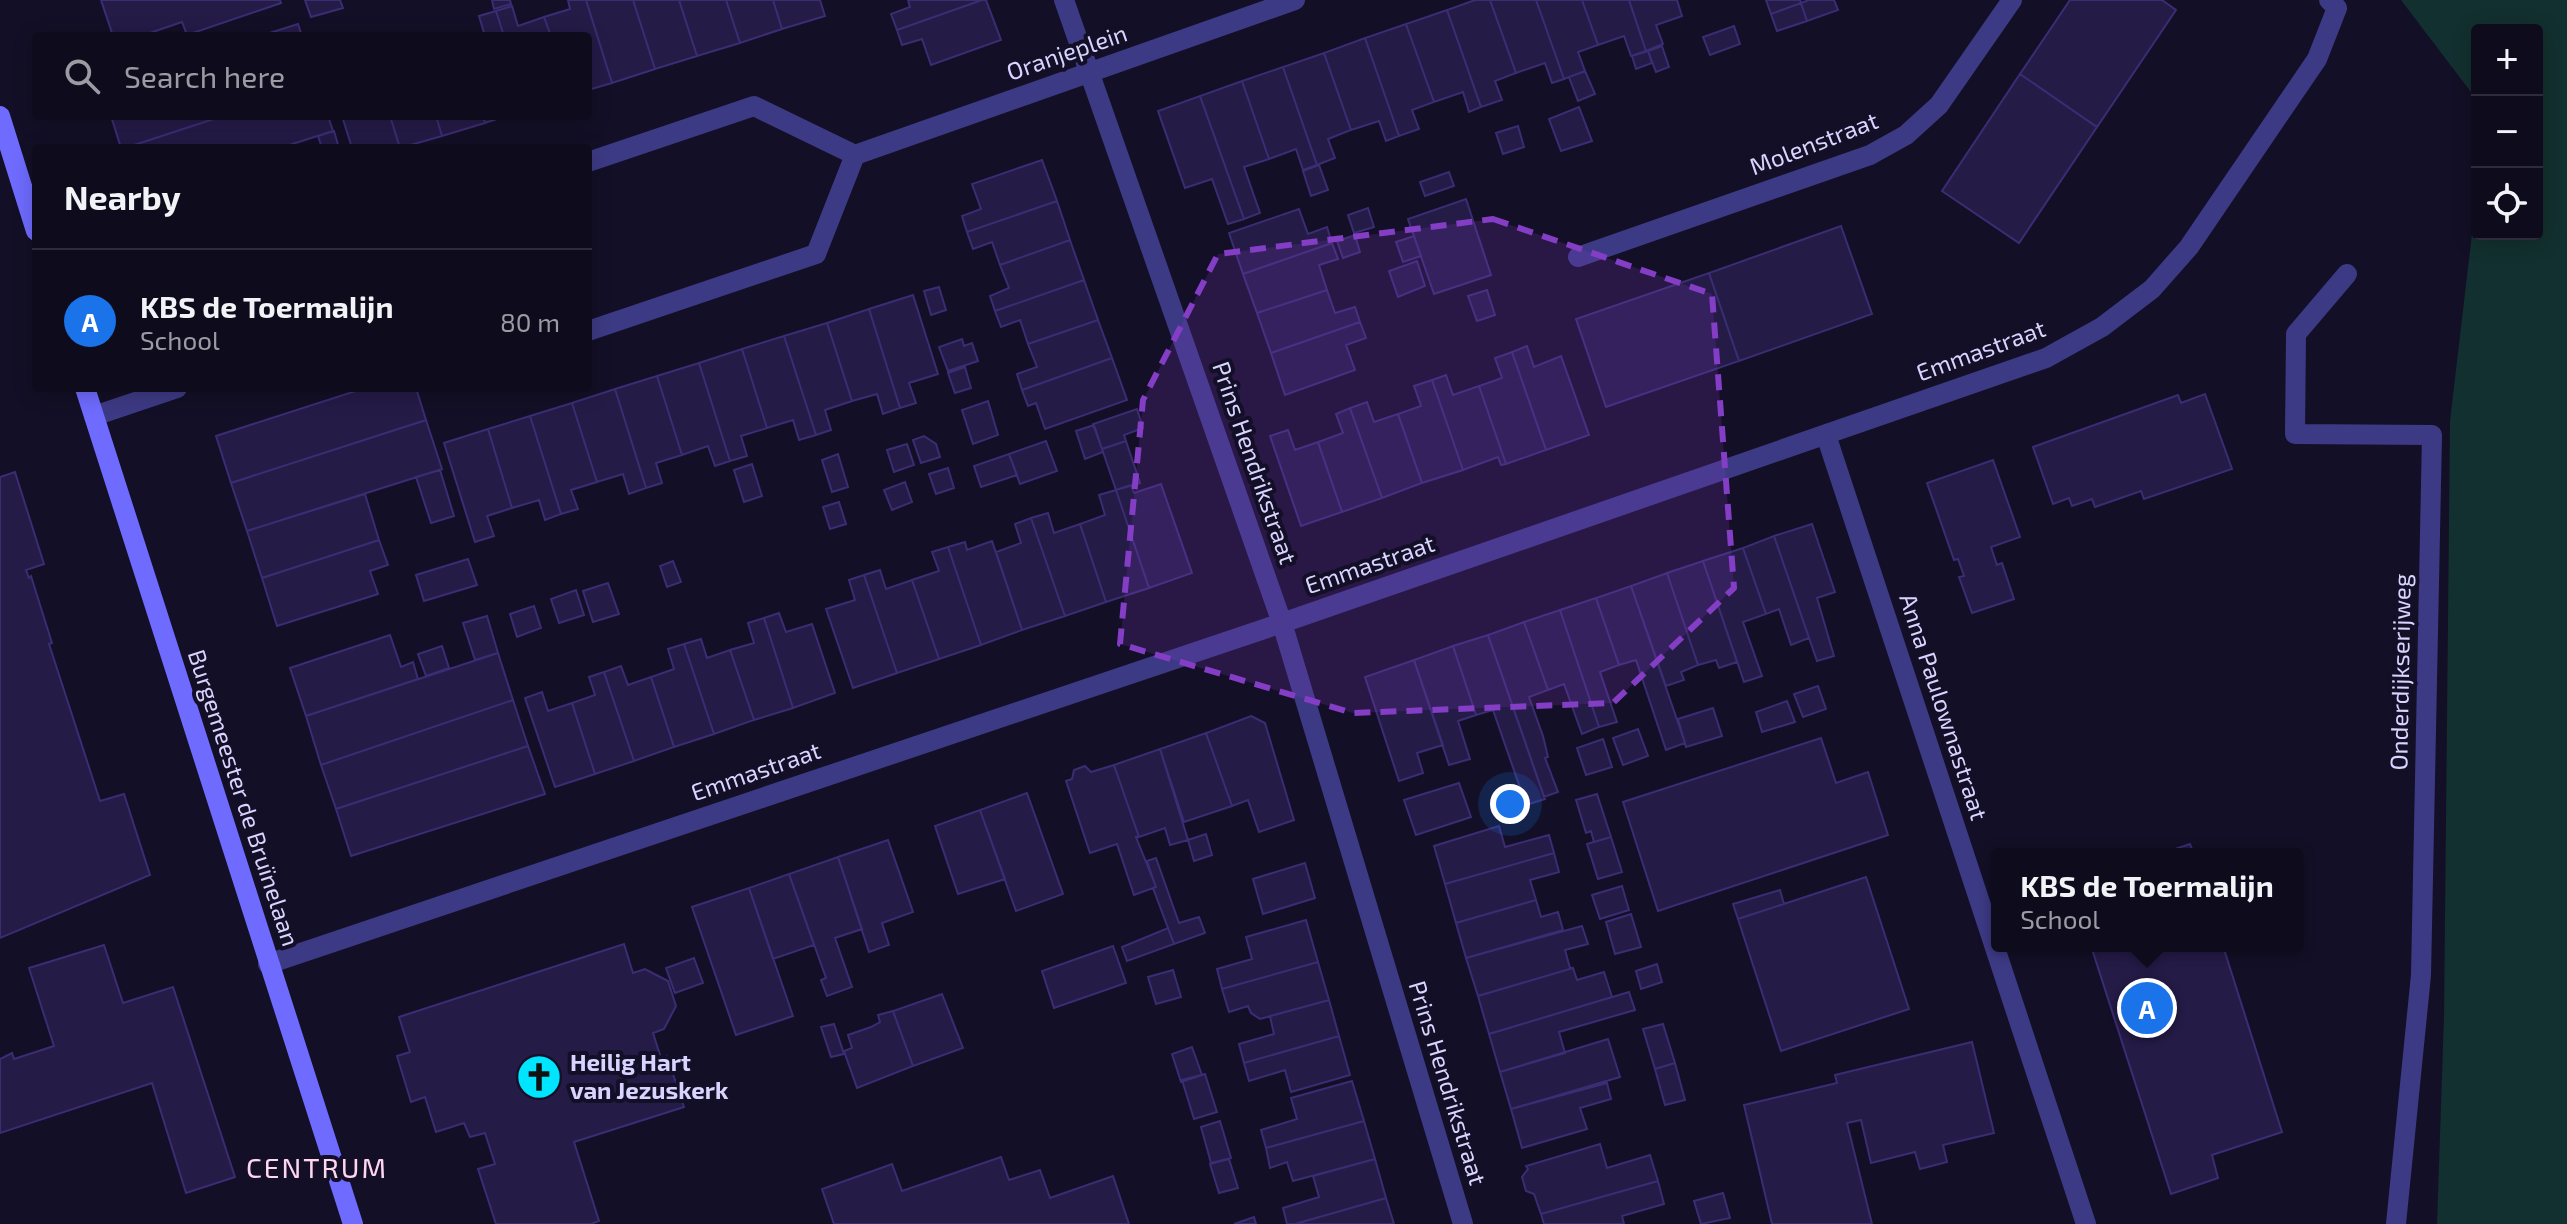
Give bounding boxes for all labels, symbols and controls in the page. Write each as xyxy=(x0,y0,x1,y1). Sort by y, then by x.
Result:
street label: Oranjeplein xyxy=(1002,17,1131,86)
map controls xyxy=(2471,24,2543,240)
button: + xyxy=(2471,24,2543,96)
search box xyxy=(32,32,592,120)
icon: search xyxy=(60,54,104,98)
text: Search here xyxy=(124,58,285,94)
button: − xyxy=(2471,96,2543,168)
street label: Molenstraat xyxy=(1745,105,1882,180)
button: locate xyxy=(2471,168,2543,240)
text: Nearby xyxy=(64,176,181,217)
text: KBS de Toermalijn xyxy=(140,288,393,324)
text: A xyxy=(82,306,98,337)
text: 80 m xyxy=(500,306,560,337)
street label: Emmastraat xyxy=(1912,313,2049,386)
text: School xyxy=(140,324,220,355)
street label: Prins Hendrikstraat xyxy=(1207,358,1304,568)
street label: Emmastraat xyxy=(1301,528,1438,599)
street label: Onderdijkserijweg xyxy=(2383,573,2416,770)
street label: Anna Paulownastraat xyxy=(1894,590,1995,823)
street label: Burgemeester de Bruïnelaan xyxy=(183,646,306,950)
street label: Emmastraat xyxy=(687,735,824,806)
your location xyxy=(1490,784,1530,824)
popup xyxy=(1991,848,2303,952)
text: KBS de Toermalijn xyxy=(2020,867,2274,903)
text: School xyxy=(2020,903,2100,934)
street label: Prins Hendrikstraat xyxy=(1404,977,1493,1188)
pin: A xyxy=(2121,978,2173,1038)
place label: Heilig Hart van Jezuskerk xyxy=(570,1047,729,1104)
church icon: Heilig Hart van Jezuskerk xyxy=(515,1053,563,1101)
district label: CENTRUM xyxy=(246,1150,388,1184)

